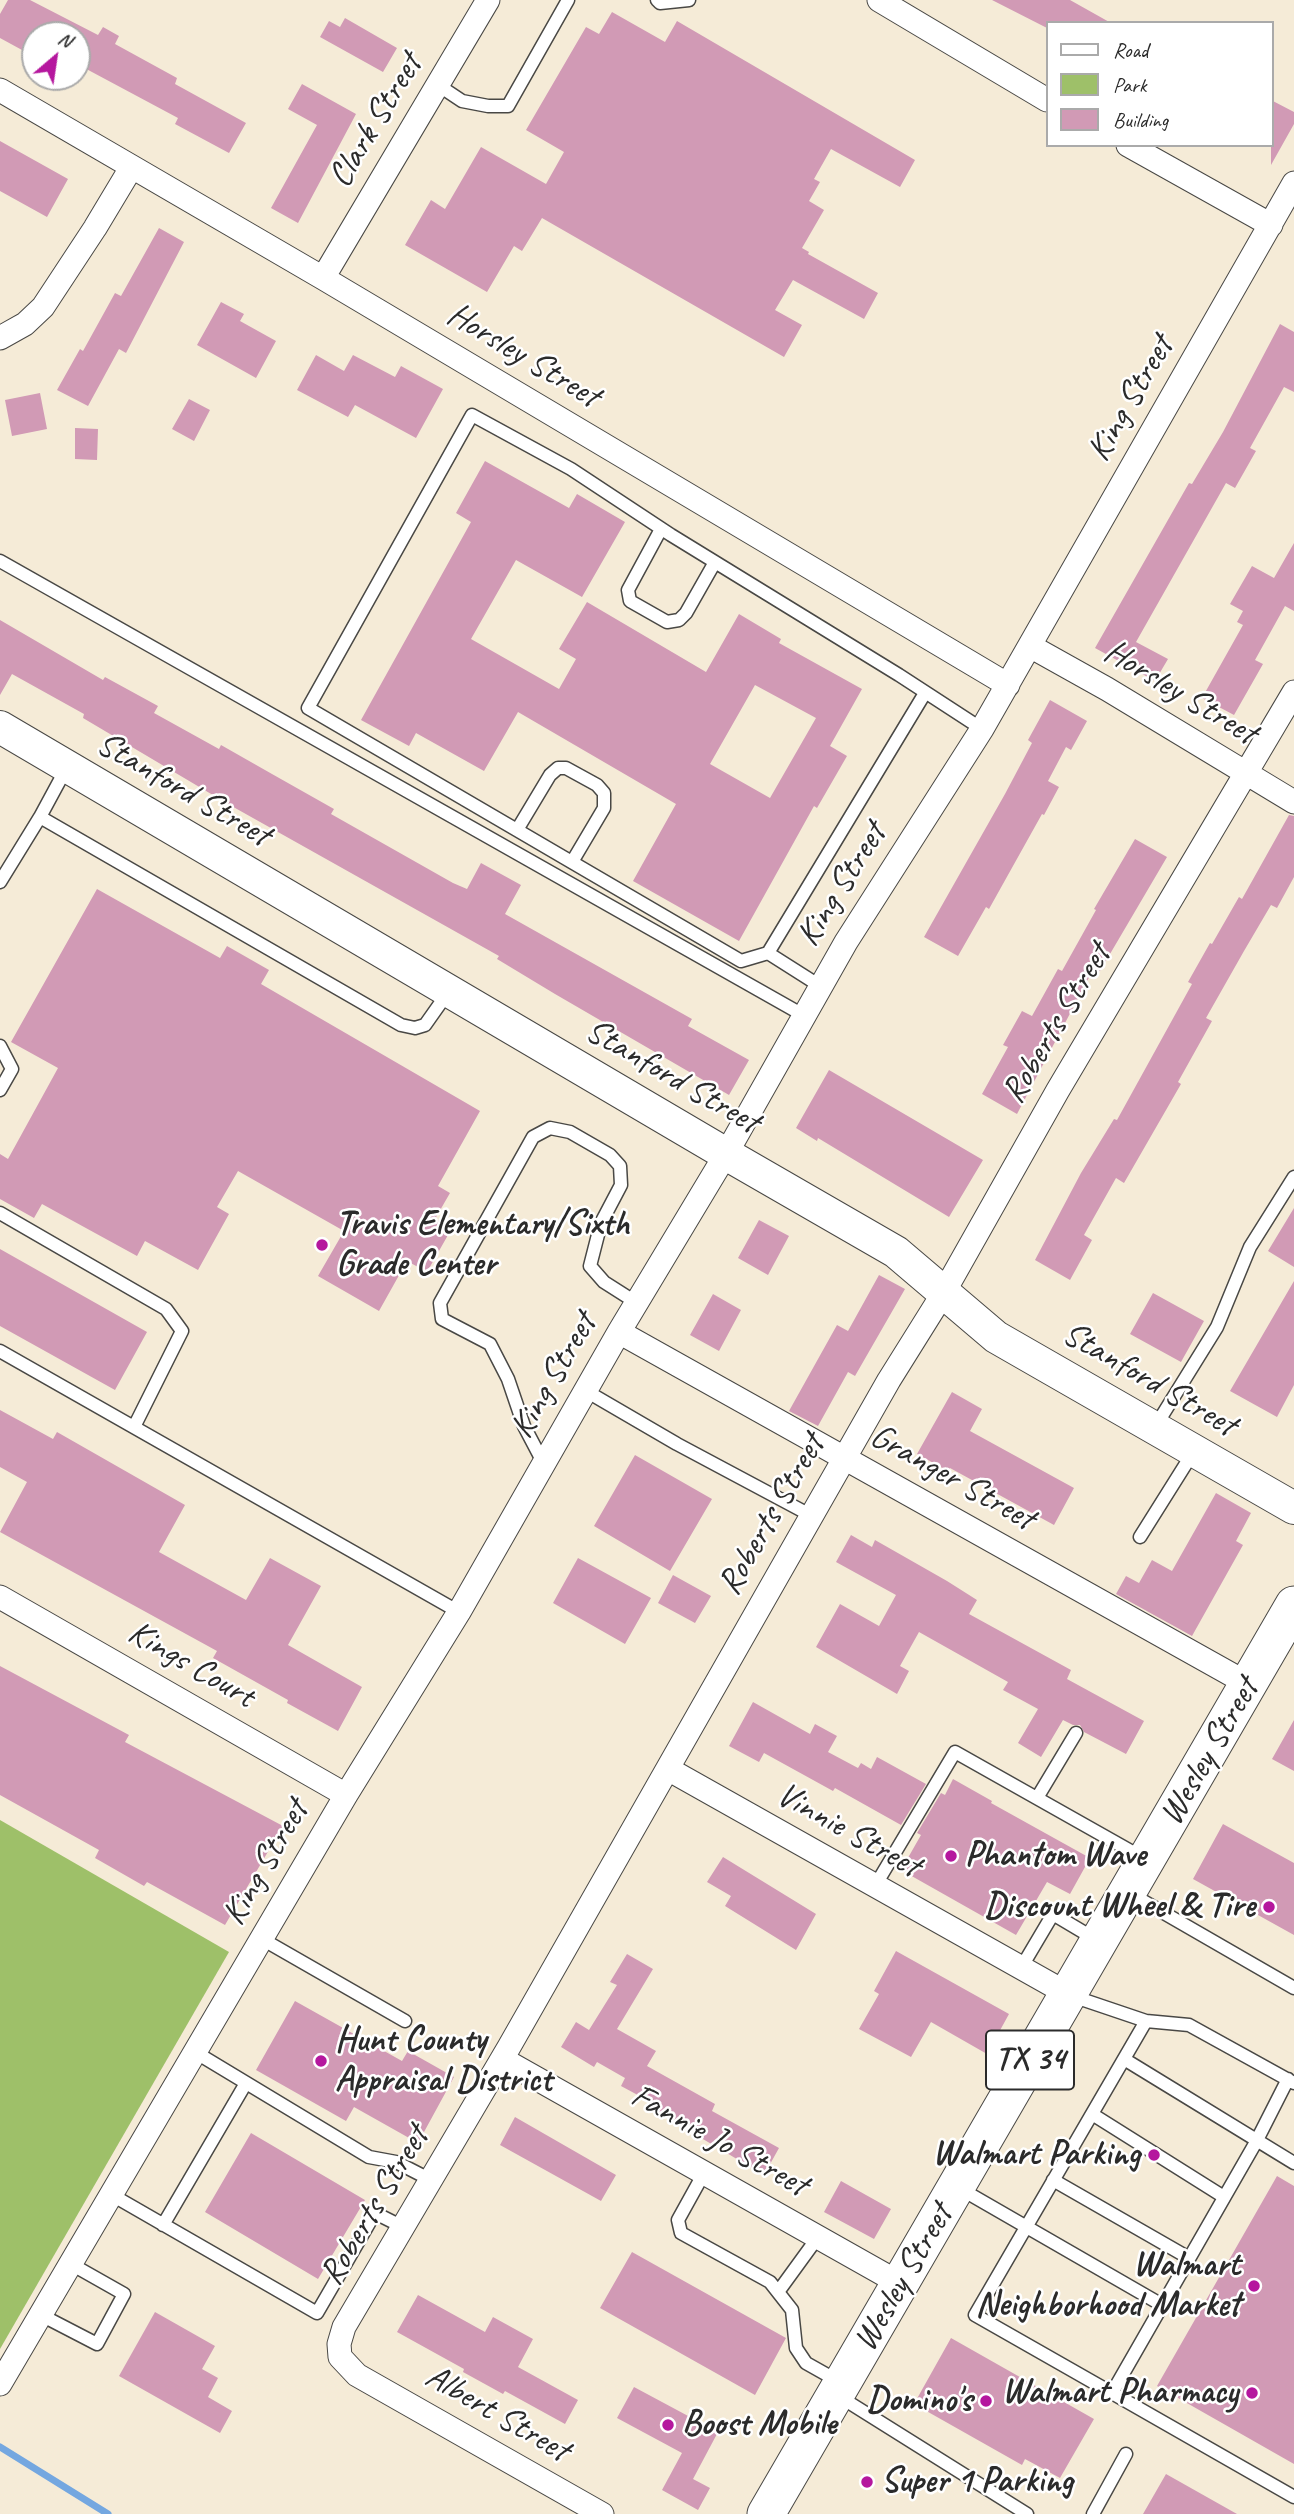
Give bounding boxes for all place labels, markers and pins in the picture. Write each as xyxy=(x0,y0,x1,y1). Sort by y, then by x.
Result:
place label: Travis Elementary/Sixth Grade Center xyxy=(336,1204,629,1286)
marker: Travis Elementary/Sixth Grade Center xyxy=(314,1237,330,1253)
place label: Phantom Wave xyxy=(965,1835,1146,1877)
marker: Phantom Wave xyxy=(943,1848,959,1864)
place label: Discount Wheel & Tire xyxy=(984,1886,1255,1928)
marker: Discount Wheel & Tire xyxy=(1261,1899,1277,1915)
place label: Hunt County Appraisal District xyxy=(335,2020,552,2102)
marker: Hunt County Appraisal District xyxy=(313,2053,329,2069)
place label: Walmart Parking xyxy=(933,2134,1140,2176)
marker: Walmart Parking xyxy=(1146,2147,1162,2163)
place label: Walmart Neighborhood Market xyxy=(976,2245,1240,2327)
marker: Walmart Neighborhood Market xyxy=(1246,2278,1262,2294)
place label: Walmart Pharmacy xyxy=(1002,2372,1238,2414)
place label: Domino's xyxy=(867,2380,972,2422)
marker: Walmart Pharmacy xyxy=(1244,2385,1260,2401)
marker: Domino's xyxy=(978,2393,994,2409)
place label: Boost Mobile xyxy=(682,2404,836,2446)
marker: Boost Mobile xyxy=(660,2417,676,2433)
place label: Super 1 Parking xyxy=(881,2461,1073,2503)
marker: Super 1 Parking xyxy=(859,2474,875,2490)

